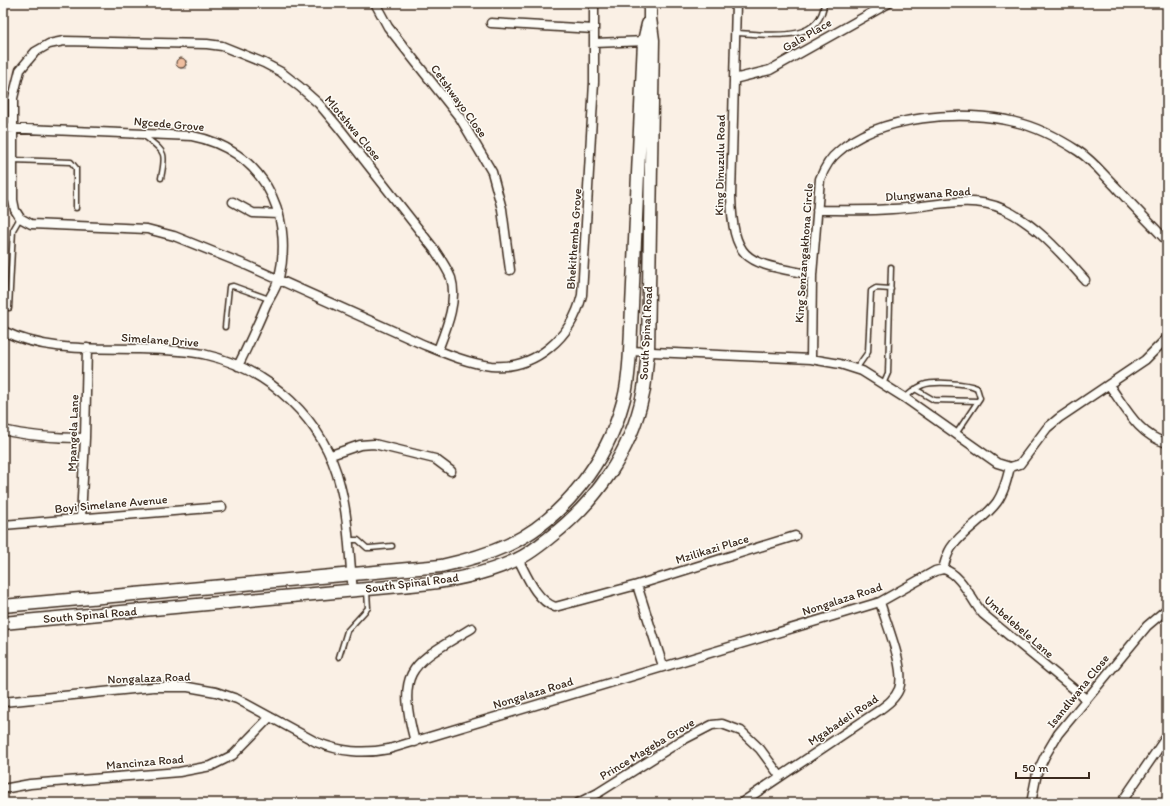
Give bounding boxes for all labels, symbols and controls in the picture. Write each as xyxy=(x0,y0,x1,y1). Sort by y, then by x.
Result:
street label: Gala Place xyxy=(780,15,834,55)
street label: Cetshwayo Close xyxy=(428,62,490,140)
street label: Mlotshwa Close xyxy=(322,93,384,163)
street label: Ngcede Grove xyxy=(133,114,205,134)
street label: King Dinuzulu Road xyxy=(712,114,728,216)
street label: King Senzangakhona Circle xyxy=(792,182,816,324)
street label: Dlungwana Road xyxy=(885,184,972,204)
street label: Bhekithemba Grove xyxy=(563,188,585,290)
street label: South Spinal Road xyxy=(637,285,655,380)
street label: Simelane Drive xyxy=(121,330,199,350)
street label: Mpangela Lane xyxy=(65,394,81,472)
street label: Boyi Simelane Avenue xyxy=(54,492,168,516)
street label: Mzilikazi Place xyxy=(674,531,751,567)
street label: South Spinal Road xyxy=(364,570,460,596)
street label: Nongalaza Road xyxy=(800,579,884,619)
street label: Umbelebele Lane xyxy=(981,593,1057,661)
street label: South Spinal Road xyxy=(42,604,138,626)
street label: Isandlwana Close xyxy=(1044,651,1112,731)
street label: Nongalaza Road xyxy=(107,670,191,686)
street label: Nongalaza Road xyxy=(491,674,575,712)
street label: Mgabadeli Road xyxy=(805,691,881,749)
street label: Prince Mageba Grove xyxy=(597,715,697,783)
street label: Mancinza Road xyxy=(106,752,185,772)
scale bar xyxy=(1016,754,1089,780)
text: 50 m xyxy=(1022,761,1048,775)

